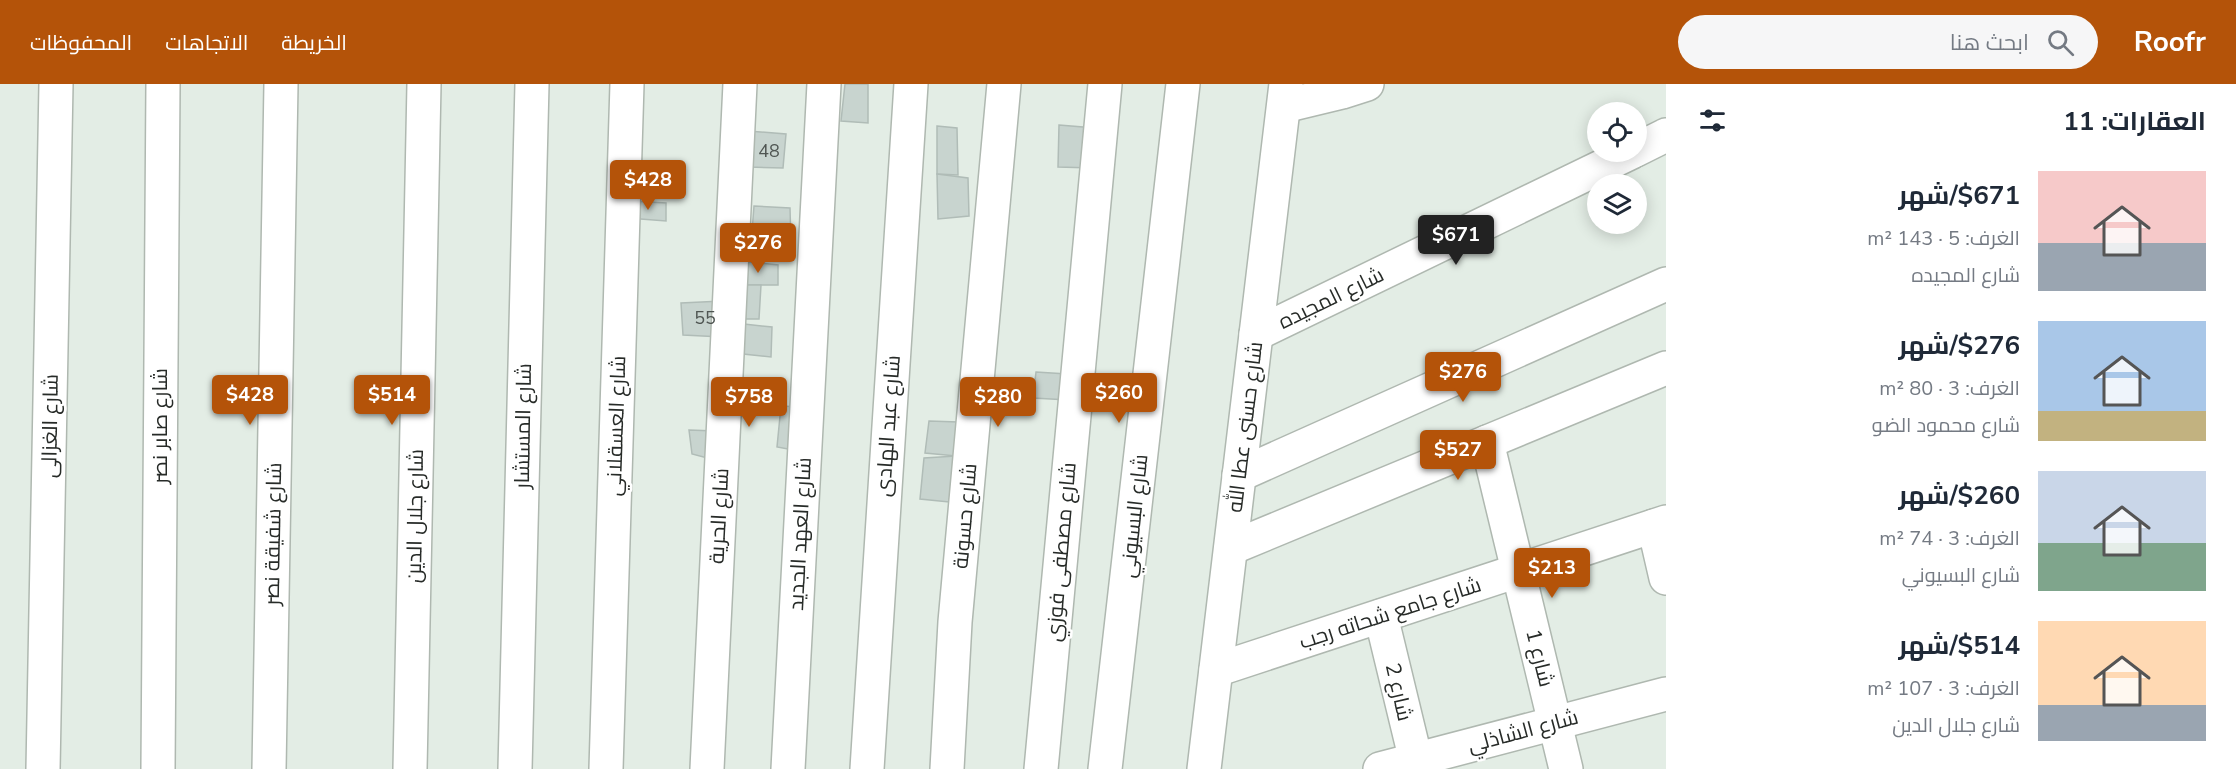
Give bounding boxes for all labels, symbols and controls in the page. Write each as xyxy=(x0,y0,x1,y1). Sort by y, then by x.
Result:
search box xyxy=(1678,15,2098,69)
text: Roofr xyxy=(2134,23,2206,61)
icon: search xyxy=(2044,26,2077,59)
text: ابحث هنا xyxy=(1950,28,2029,58)
text: المحفوظات xyxy=(30,29,132,57)
text: الاتجاهات xyxy=(165,29,248,57)
text: الخريطة xyxy=(281,29,347,57)
map controls xyxy=(1587,102,1647,234)
button: locate xyxy=(1587,102,1647,162)
icon: filters xyxy=(1696,104,1729,137)
text: العقارات: 11 xyxy=(2063,104,2206,139)
house number: 48 xyxy=(758,139,780,163)
pin: $428 xyxy=(612,160,684,211)
text: $428 xyxy=(624,166,672,193)
button: layers xyxy=(1587,174,1647,234)
text: $671/شهر xyxy=(1899,178,2020,213)
icon: home xyxy=(2086,195,2158,267)
pin: $671 xyxy=(1420,215,1492,266)
text: $671 xyxy=(1432,221,1480,248)
pin: $276 xyxy=(722,223,794,274)
text: الغرف: 5 · 143 m² xyxy=(1867,225,2020,252)
text: $276 xyxy=(734,229,782,256)
street label: شارع المجيده xyxy=(1274,260,1388,336)
text: شارع المجيده xyxy=(1911,262,2020,289)
house number: 55 xyxy=(694,306,716,330)
text: $276/شهر xyxy=(1899,328,2020,363)
street label: شارع حسنى عطا الله xyxy=(1221,340,1269,514)
icon: home xyxy=(2086,345,2158,417)
pin: $276 xyxy=(1427,352,1499,403)
street label: شارع عبد الهادى xyxy=(869,354,907,498)
street label: شارع العسقلاني xyxy=(600,355,634,497)
text: $276 xyxy=(1439,358,1487,385)
street label: شارع المستشار xyxy=(508,363,538,490)
street label: شارع صابر نصر xyxy=(146,368,174,485)
pin: $260 xyxy=(1083,373,1155,424)
street label: شارع الغزالى xyxy=(35,374,65,478)
pin: $428 xyxy=(214,375,286,426)
pin: $514 xyxy=(356,375,428,426)
text: الغرف: 3 · 80 m² xyxy=(1879,375,2020,402)
pin: $758 xyxy=(713,377,785,428)
pin: $280 xyxy=(962,377,1034,428)
text: $260 xyxy=(1095,379,1143,406)
text: $428 xyxy=(226,381,274,408)
text: $514 xyxy=(368,381,416,408)
text: $758 xyxy=(725,383,773,410)
text: $280 xyxy=(974,383,1022,410)
text: شارع محمود الضو xyxy=(1872,412,2020,439)
pin: $527 xyxy=(1422,430,1494,481)
text: $527 xyxy=(1434,436,1482,463)
street label: شارع جلال الدين xyxy=(400,449,430,583)
street label: شارع البسيوني xyxy=(1114,453,1156,579)
street label: شارع العهد الجديد xyxy=(782,457,818,611)
street label: شارع مصطفى فوزي xyxy=(1039,461,1085,643)
street label: شارع شفيقة نصر xyxy=(258,462,288,607)
street label: شارع حسونة xyxy=(946,462,984,570)
street label: شارع الحرية xyxy=(703,467,735,565)
text: $260/شهر xyxy=(1899,478,2020,513)
icon: home xyxy=(2086,495,2158,567)
text: الغرف: 3 · 74 m² xyxy=(1879,525,2020,552)
pin: $213 xyxy=(1516,548,1588,599)
text: $213 xyxy=(1528,554,1576,581)
text: شارع البسيوني xyxy=(1902,562,2020,589)
street label: شارع جامع شحاته رجب xyxy=(1295,570,1485,656)
street label: شارع 1 xyxy=(1519,626,1561,690)
text: $514/شهر xyxy=(1899,628,2020,663)
icon: home xyxy=(2086,645,2158,717)
street label: شارع 2 xyxy=(1379,660,1419,724)
text: الغرف: 3 · 107 m² xyxy=(1867,675,2020,702)
street label: شارع الشاذلي xyxy=(1465,703,1582,761)
text: شارع جلال الدين xyxy=(1892,712,2020,739)

